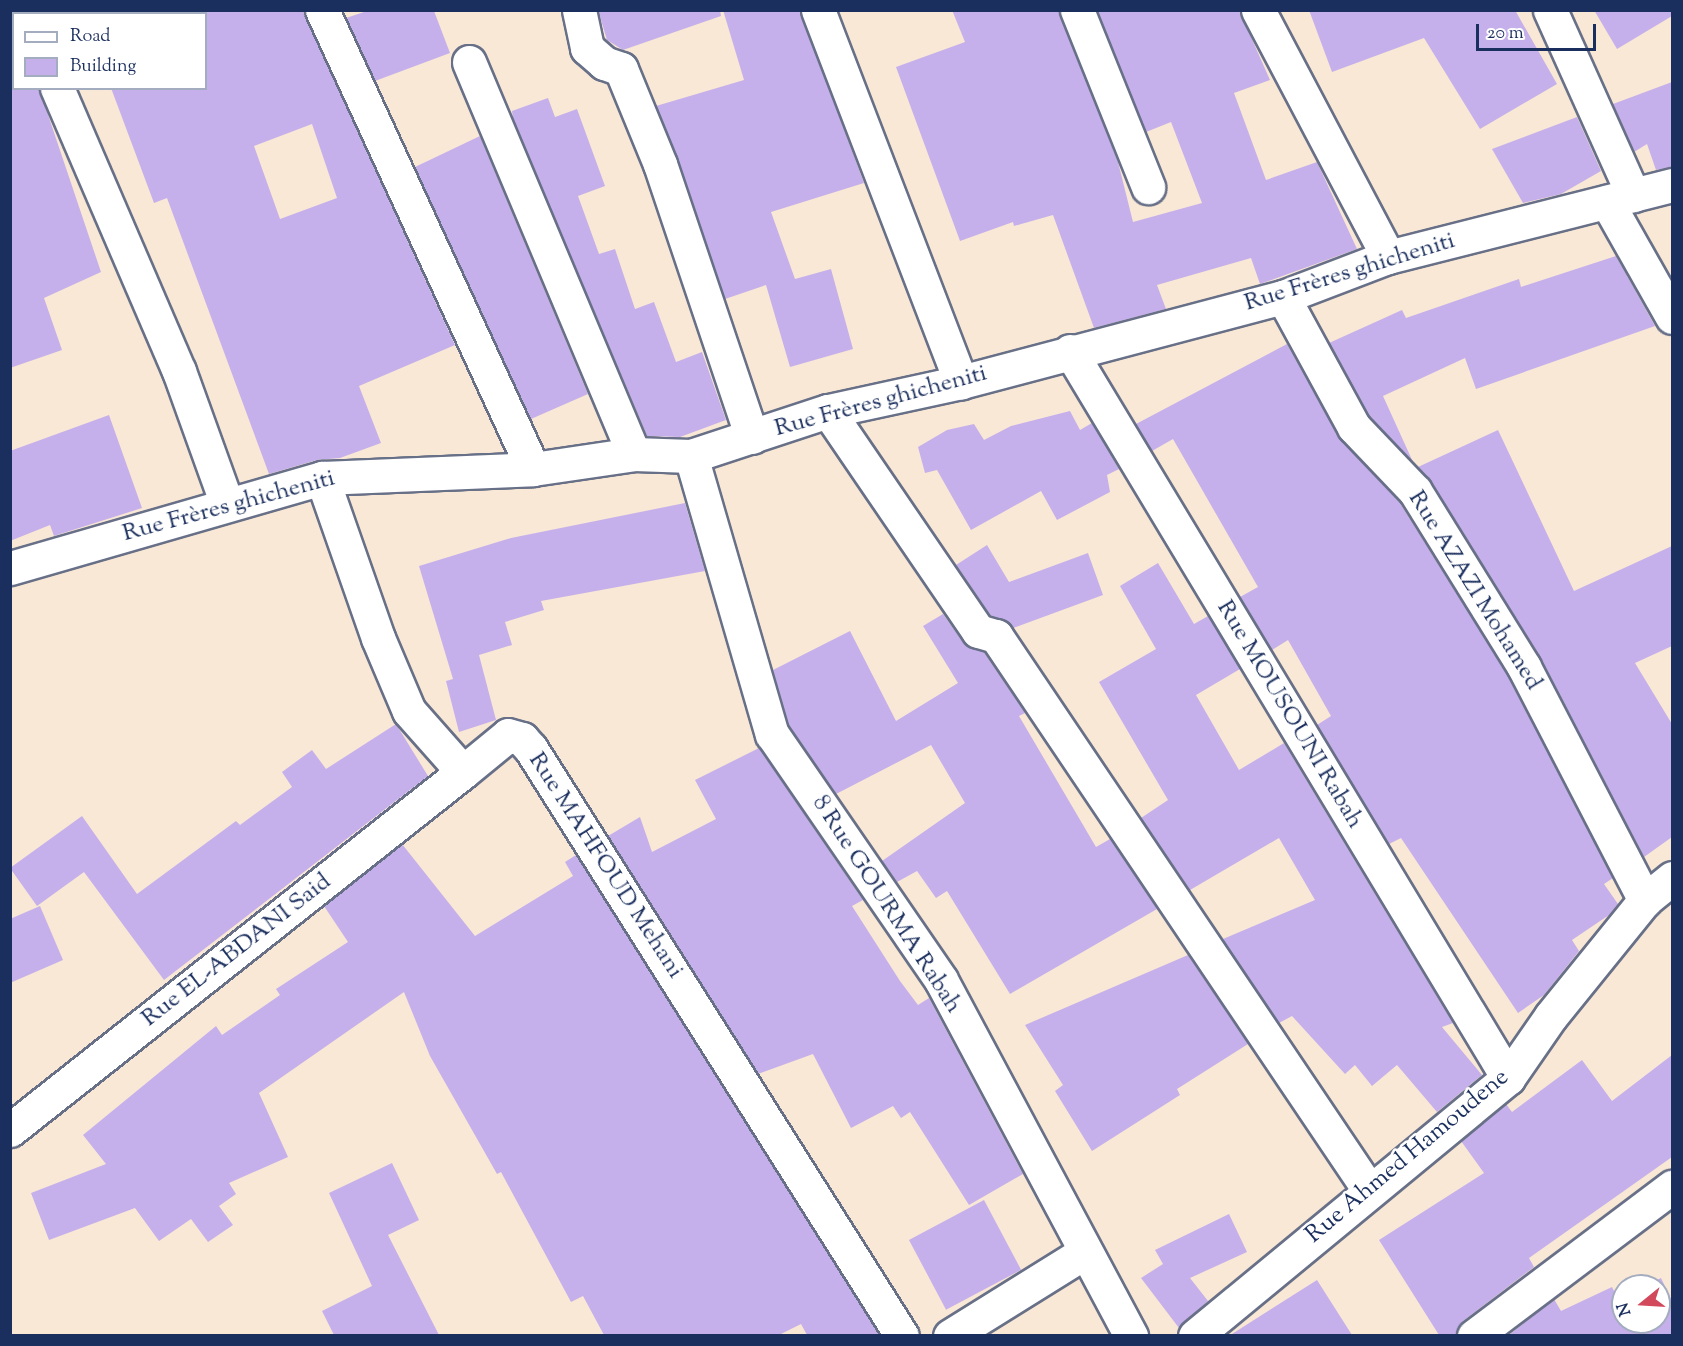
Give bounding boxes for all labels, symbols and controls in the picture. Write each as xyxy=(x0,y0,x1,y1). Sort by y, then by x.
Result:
legend xyxy=(12,12,207,90)
scale bar xyxy=(1479,12,1599,50)
text: 20 m xyxy=(1487,21,1524,47)
text: Road xyxy=(70,24,110,50)
text: Building xyxy=(70,54,136,80)
street label: Rue Frères ghicheniti xyxy=(1241,227,1459,319)
street label: Rue Frères ghicheniti xyxy=(772,360,990,444)
street label: Rue Frères ghicheniti xyxy=(120,465,338,549)
street label: Rue AZAZI Mohamed xyxy=(1401,486,1547,696)
street label: Rue MOUSOUNI Rabah xyxy=(1209,596,1369,834)
street label: Rue MAHFOUD Mehani xyxy=(521,748,689,984)
street label: 8 Rue GOURMA Rabah xyxy=(805,791,967,1019)
street label: Rue EL-ABDANI Said xyxy=(137,868,337,1034)
street label: Rue Ahmed Hamoudene xyxy=(1301,1064,1515,1250)
north arrow xyxy=(1611,1274,1671,1334)
text: N xyxy=(1612,1299,1638,1319)

